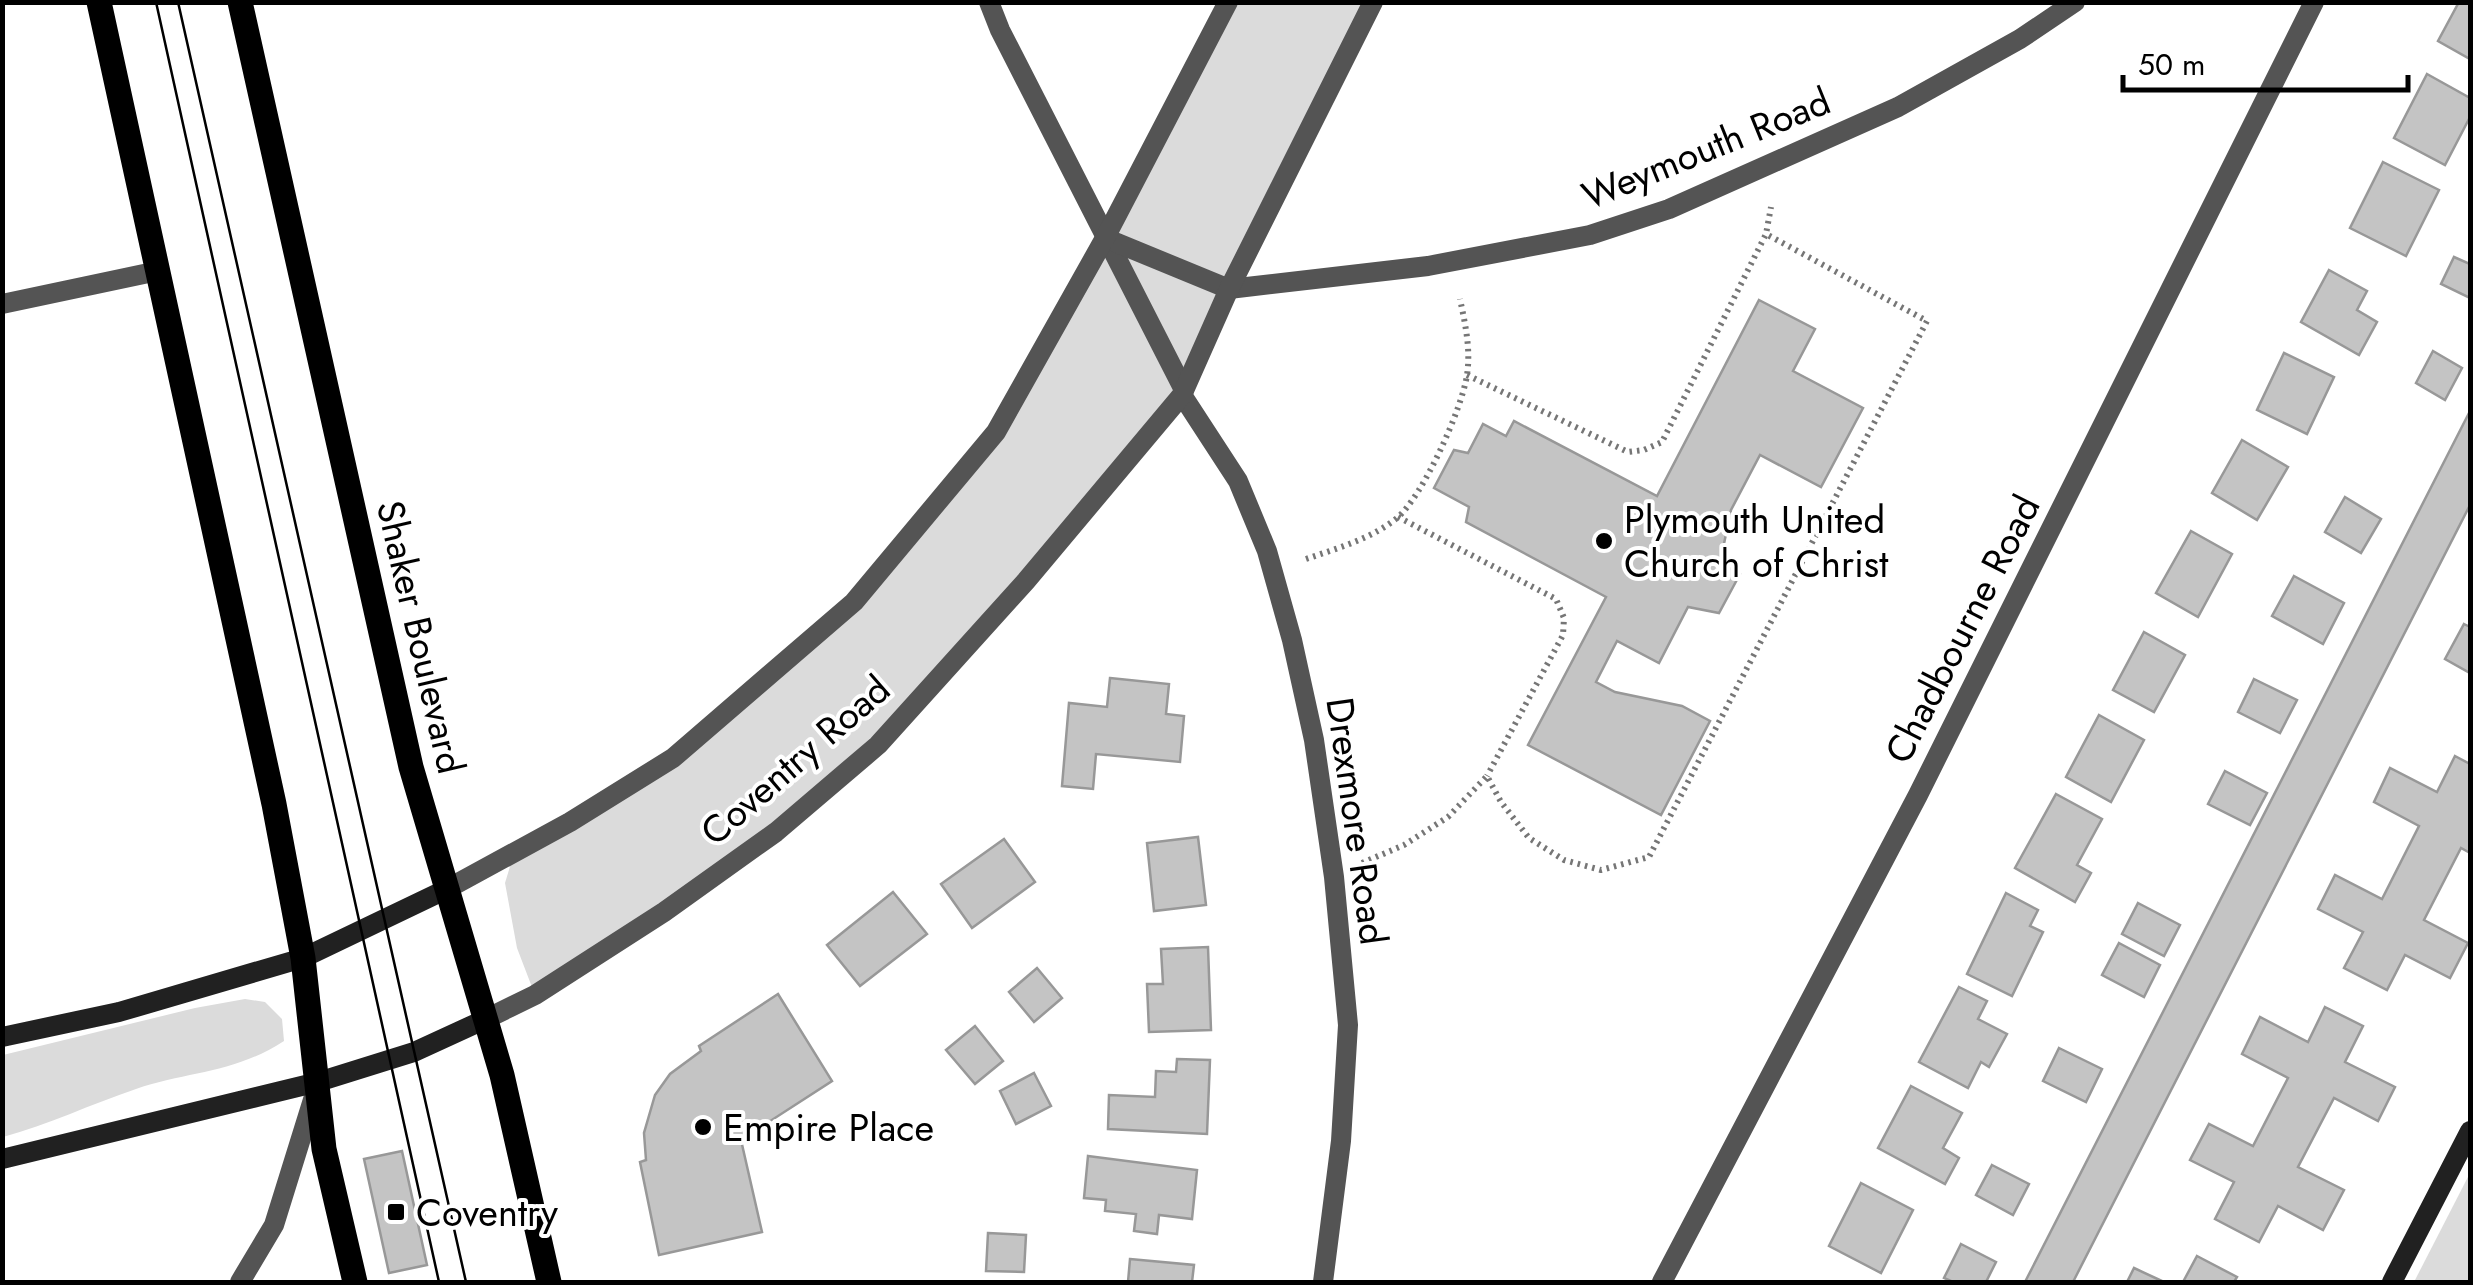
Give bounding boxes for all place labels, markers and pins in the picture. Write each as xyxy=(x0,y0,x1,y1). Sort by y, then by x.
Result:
place label: Plymouth United Church of Christ xyxy=(1624,492,1888,591)
marker: Plymouth United Church of Christ xyxy=(1593,530,1615,552)
place label: Empire Place xyxy=(723,1100,934,1155)
marker: Empire Place xyxy=(692,1116,714,1138)
place label: Coventry xyxy=(416,1185,558,1240)
marker: Coventry xyxy=(385,1201,407,1223)

